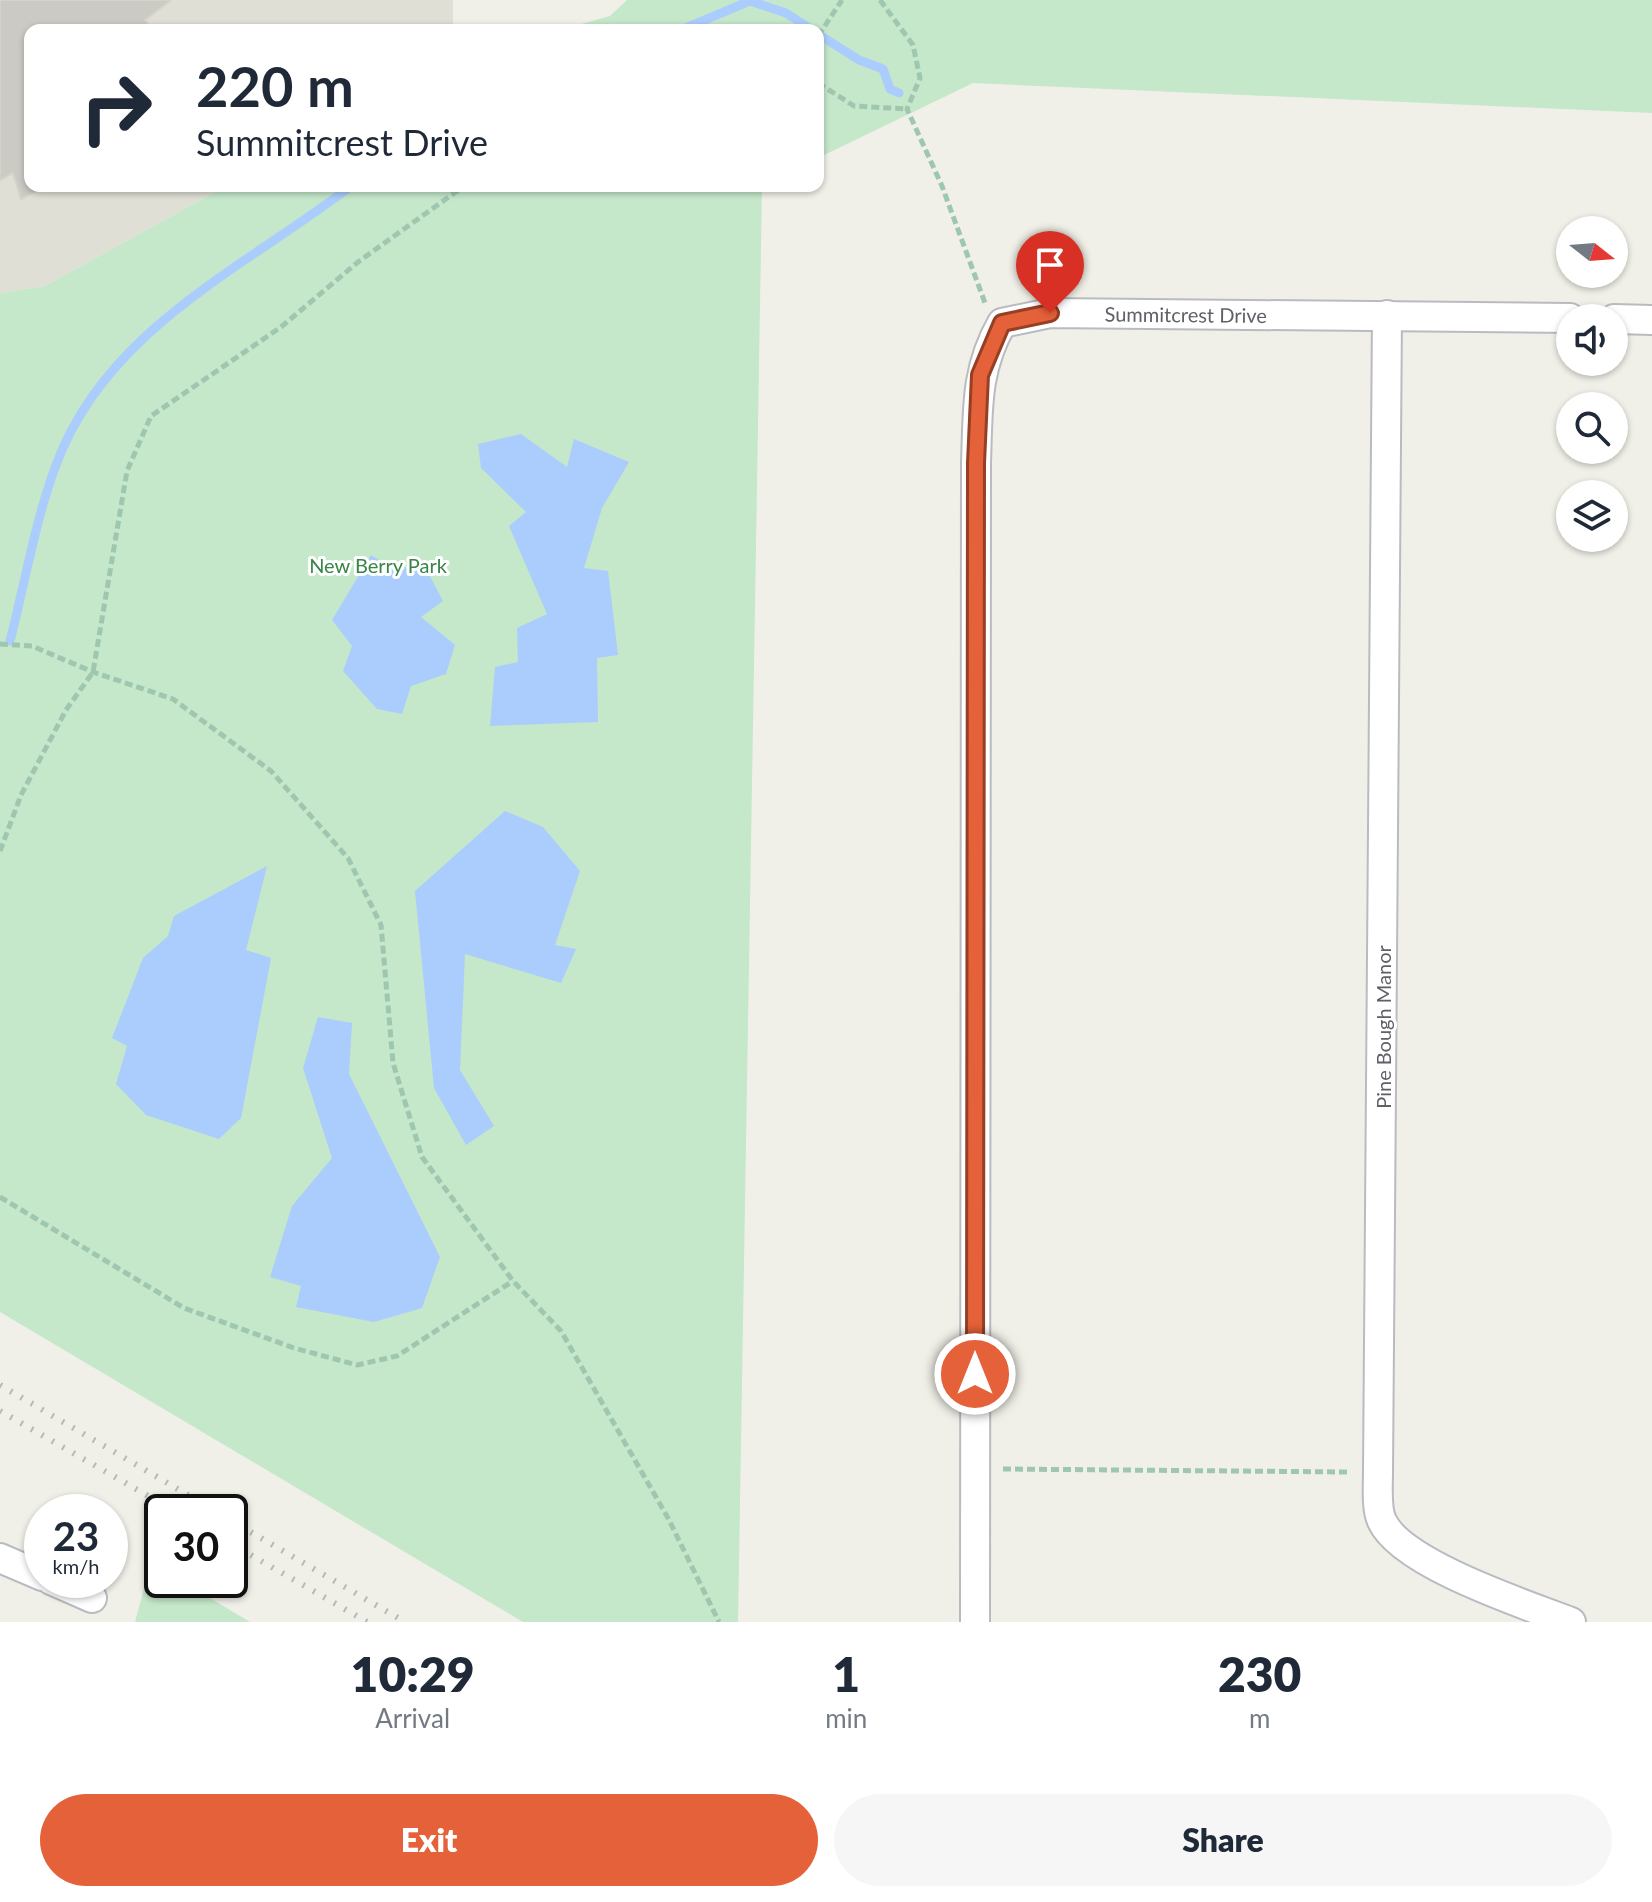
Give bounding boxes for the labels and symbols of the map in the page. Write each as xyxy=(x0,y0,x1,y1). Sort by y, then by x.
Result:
north arrow xyxy=(1556,216,1628,288)
pin xyxy=(1016,231,1084,313)
street label: Summitcrest Drive xyxy=(1105,302,1267,327)
park label: New Berry Park xyxy=(309,553,448,577)
street label: Pine Bough Manor xyxy=(1371,945,1395,1109)
position arrow xyxy=(933,1332,1017,1416)
speed limit sign: 30 xyxy=(144,1494,248,1598)

